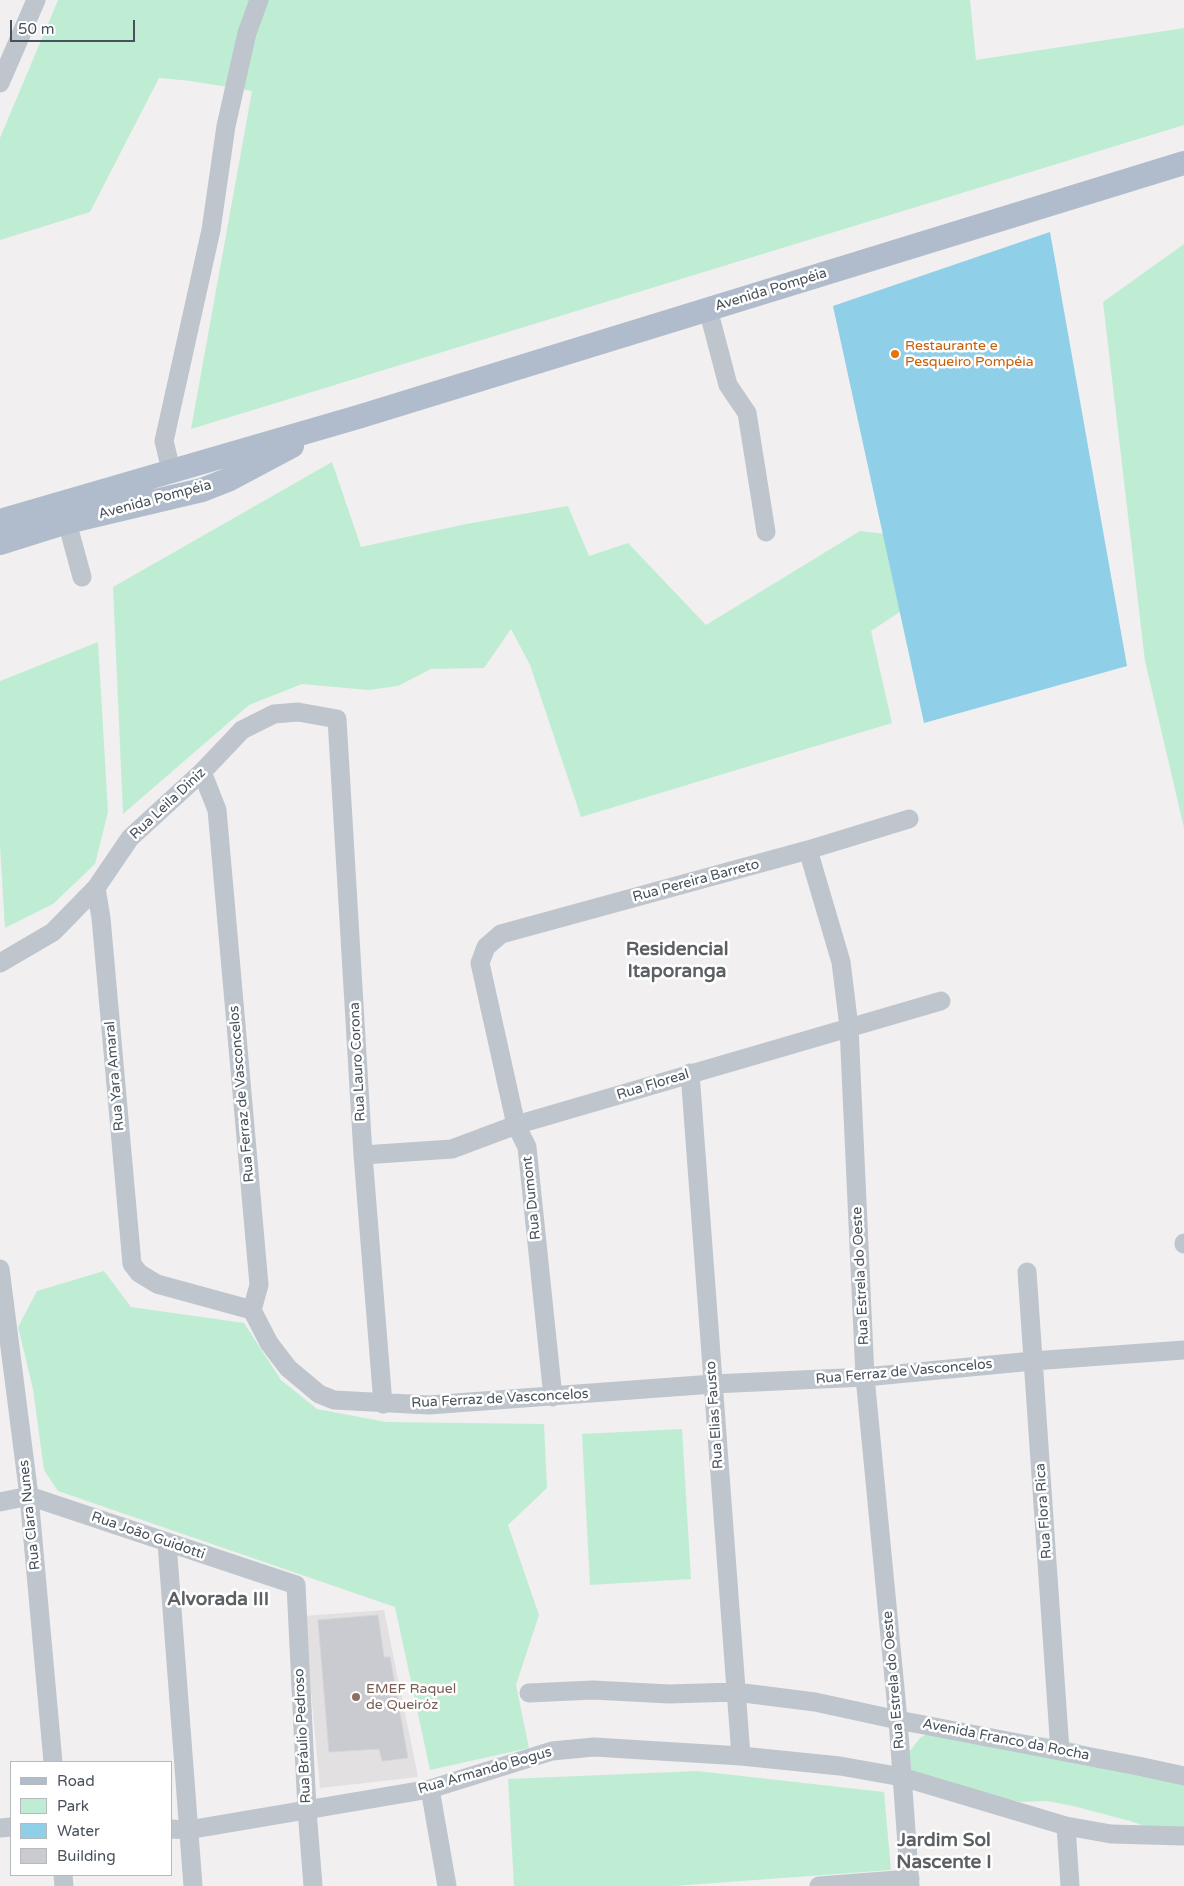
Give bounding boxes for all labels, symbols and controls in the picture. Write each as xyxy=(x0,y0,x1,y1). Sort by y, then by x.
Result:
scale bar xyxy=(12,10,138,42)
text: 50 m xyxy=(18,20,55,38)
street label: Avenida Pompéia xyxy=(713,265,829,315)
place label: Restaurante e Pesqueiro Pompéia xyxy=(905,338,1034,371)
marker: Restaurante e Pesqueiro Pompéia xyxy=(889,348,901,360)
street label: Avenida Pompéia xyxy=(97,477,213,523)
street label: Rua Leila Diniz xyxy=(127,765,209,843)
street label: Rua Pereira Barreto xyxy=(631,856,761,906)
district label: Residencial Itaporanga xyxy=(626,939,728,983)
street label: Rua Lauro Corona xyxy=(346,1002,370,1122)
street label: Rua Ferraz de Vasconcelos xyxy=(226,1005,258,1183)
street label: Rua Yara Amaral xyxy=(102,1020,128,1132)
street label: Rua Floreal xyxy=(615,1066,691,1104)
street label: Rua Dumont xyxy=(519,1155,545,1241)
street label: Rua Estrela do Oeste xyxy=(849,1206,873,1346)
street label: Rua Ferraz de Vasconcelos xyxy=(815,1356,993,1388)
street label: Rua Elias Fausto xyxy=(703,1360,727,1470)
street label: Rua Ferraz de Vasconcelos xyxy=(411,1386,589,1412)
street label: Rua Clara Nunes xyxy=(16,1459,44,1571)
street label: Rua Flora Rica xyxy=(1032,1462,1056,1560)
street label: Rua João Guidotti xyxy=(89,1509,207,1563)
district label: Alvorada III xyxy=(167,1589,269,1611)
street label: Rua Estrela do Oeste xyxy=(880,1610,908,1750)
street label: Rua Bráulio Pedroso xyxy=(291,1668,315,1804)
place label: EMEF Raquel de Queiróz xyxy=(366,1681,456,1714)
marker: EMEF Raquel de Queiróz xyxy=(350,1691,362,1703)
street label: Avenida Franco da Rocha xyxy=(921,1716,1091,1764)
street label: Rua Armando Bogus xyxy=(416,1744,554,1798)
legend xyxy=(10,1761,172,1876)
text: Road xyxy=(57,1772,95,1790)
text: Park xyxy=(57,1797,89,1815)
text: Water xyxy=(57,1822,100,1840)
district label: Jardim Sol Nascente I xyxy=(896,1830,992,1874)
text: Building xyxy=(57,1847,116,1865)

